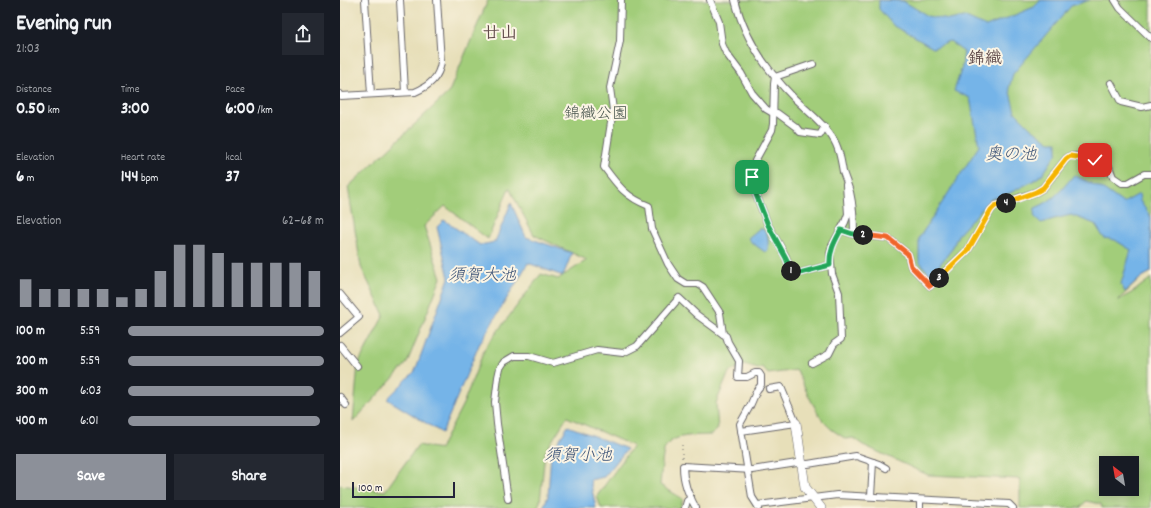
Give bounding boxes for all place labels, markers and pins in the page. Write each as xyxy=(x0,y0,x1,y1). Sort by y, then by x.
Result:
pin xyxy=(1078,143,1112,177)
pin xyxy=(735,160,769,194)
pin: 4 xyxy=(996,193,1016,213)
pin: 2 xyxy=(853,225,873,245)
pin: 1 xyxy=(781,261,801,281)
pin: 3 xyxy=(929,268,949,288)

